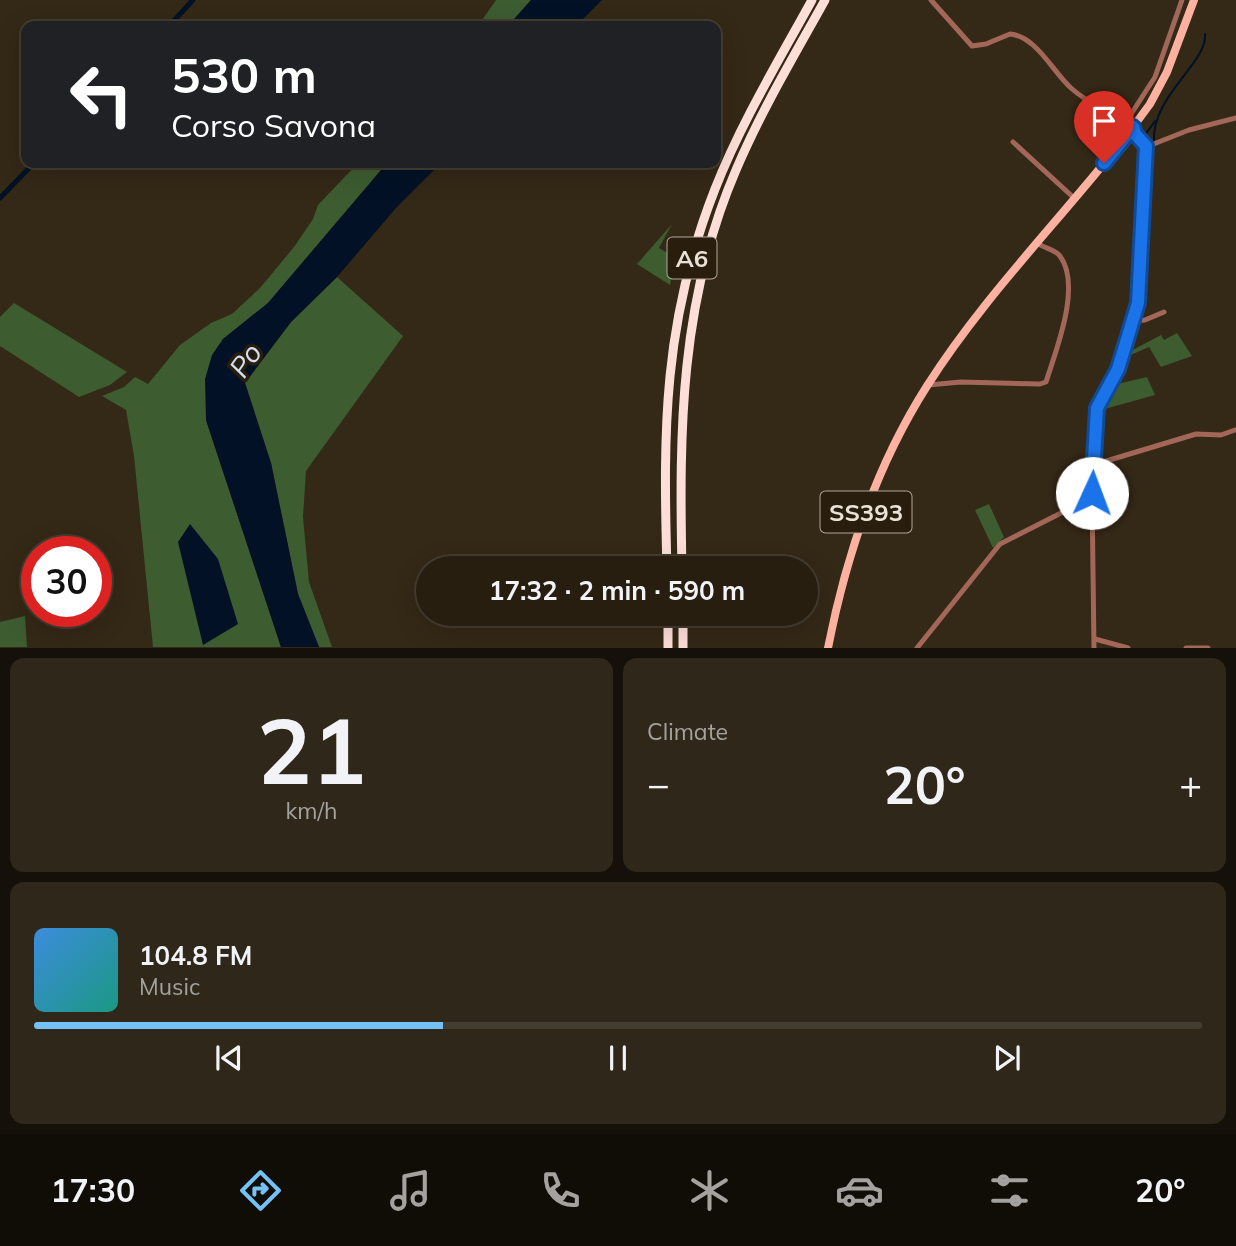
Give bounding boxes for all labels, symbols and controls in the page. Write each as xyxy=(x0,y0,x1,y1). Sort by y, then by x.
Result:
text: 530 m xyxy=(171,44,317,105)
icon: left xyxy=(56,49,147,140)
pin xyxy=(1074,91,1134,163)
icon: arrive xyxy=(1085,102,1123,140)
text: Corso Savona xyxy=(171,105,376,145)
road number: A6 xyxy=(668,237,716,278)
water label: Po xyxy=(221,336,269,384)
position arrow xyxy=(1055,456,1129,530)
road number: SS393 xyxy=(820,491,912,532)
speed limit sign: 30 xyxy=(21,536,112,627)
text: 17:32 · 2 min · 590 m xyxy=(489,574,745,607)
text: 21 xyxy=(257,693,366,807)
text: Climate xyxy=(647,717,728,746)
text: 20° xyxy=(883,752,966,817)
text: − xyxy=(647,760,670,808)
text: + xyxy=(1179,760,1202,808)
text: km/h xyxy=(285,796,338,825)
text: 104.8 FM xyxy=(139,939,252,972)
text: Music xyxy=(139,972,200,1001)
icon: previous xyxy=(210,1039,248,1077)
icon: pause xyxy=(599,1039,637,1077)
icon: next xyxy=(988,1039,1026,1077)
icon: directions xyxy=(236,1166,285,1215)
icon: music xyxy=(386,1166,435,1215)
icon: phone xyxy=(536,1166,585,1215)
icon: climate xyxy=(685,1166,734,1215)
icon: car xyxy=(835,1166,884,1215)
icon: filters xyxy=(985,1166,1034,1215)
text: 17:30 xyxy=(50,1170,135,1210)
text: 20° xyxy=(1135,1170,1185,1210)

